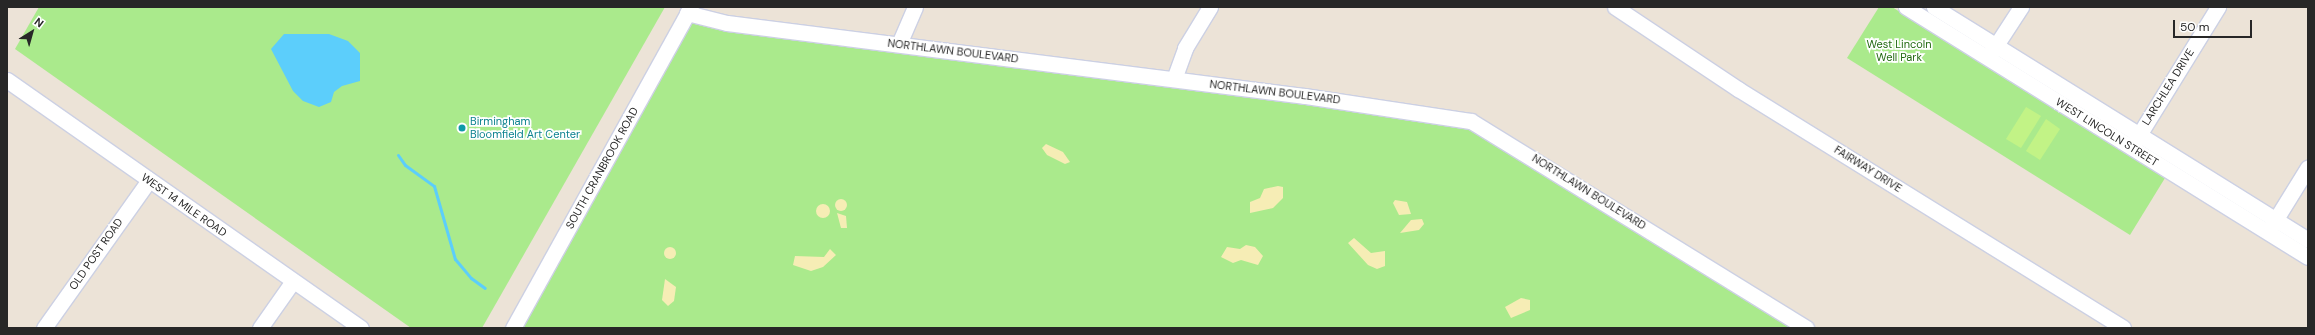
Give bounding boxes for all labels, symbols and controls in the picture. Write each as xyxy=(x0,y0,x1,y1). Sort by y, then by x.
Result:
north arrow xyxy=(12,12,52,52)
scale bar xyxy=(2175,12,2254,38)
text: N xyxy=(32,14,47,30)
text: 50 m xyxy=(2180,19,2209,35)
street label: NORTHLAWN BOULEVARD xyxy=(887,36,1019,66)
park label: West Lincoln Well Park xyxy=(1866,38,1932,64)
street label: LARCHLEA DRIVE xyxy=(2139,46,2197,128)
street label: NORTHLAWN BOULEVARD xyxy=(1209,77,1341,107)
street label: WEST LINCOLN STREET xyxy=(2053,95,2161,169)
street label: SOUTH CRANBROOK ROAD xyxy=(563,105,641,231)
place label: Birmingham Bloomfield Art Center xyxy=(470,115,580,141)
marker: Birmingham Bloomfield Art Center xyxy=(457,123,467,133)
street label: FAIRWAY DRIVE xyxy=(1832,143,1904,195)
street label: NORTHLAWN BOULEVARD xyxy=(1530,151,1648,233)
street label: WEST 14 MILE ROAD xyxy=(139,171,229,239)
street label: OLD POST ROAD xyxy=(66,216,126,292)

